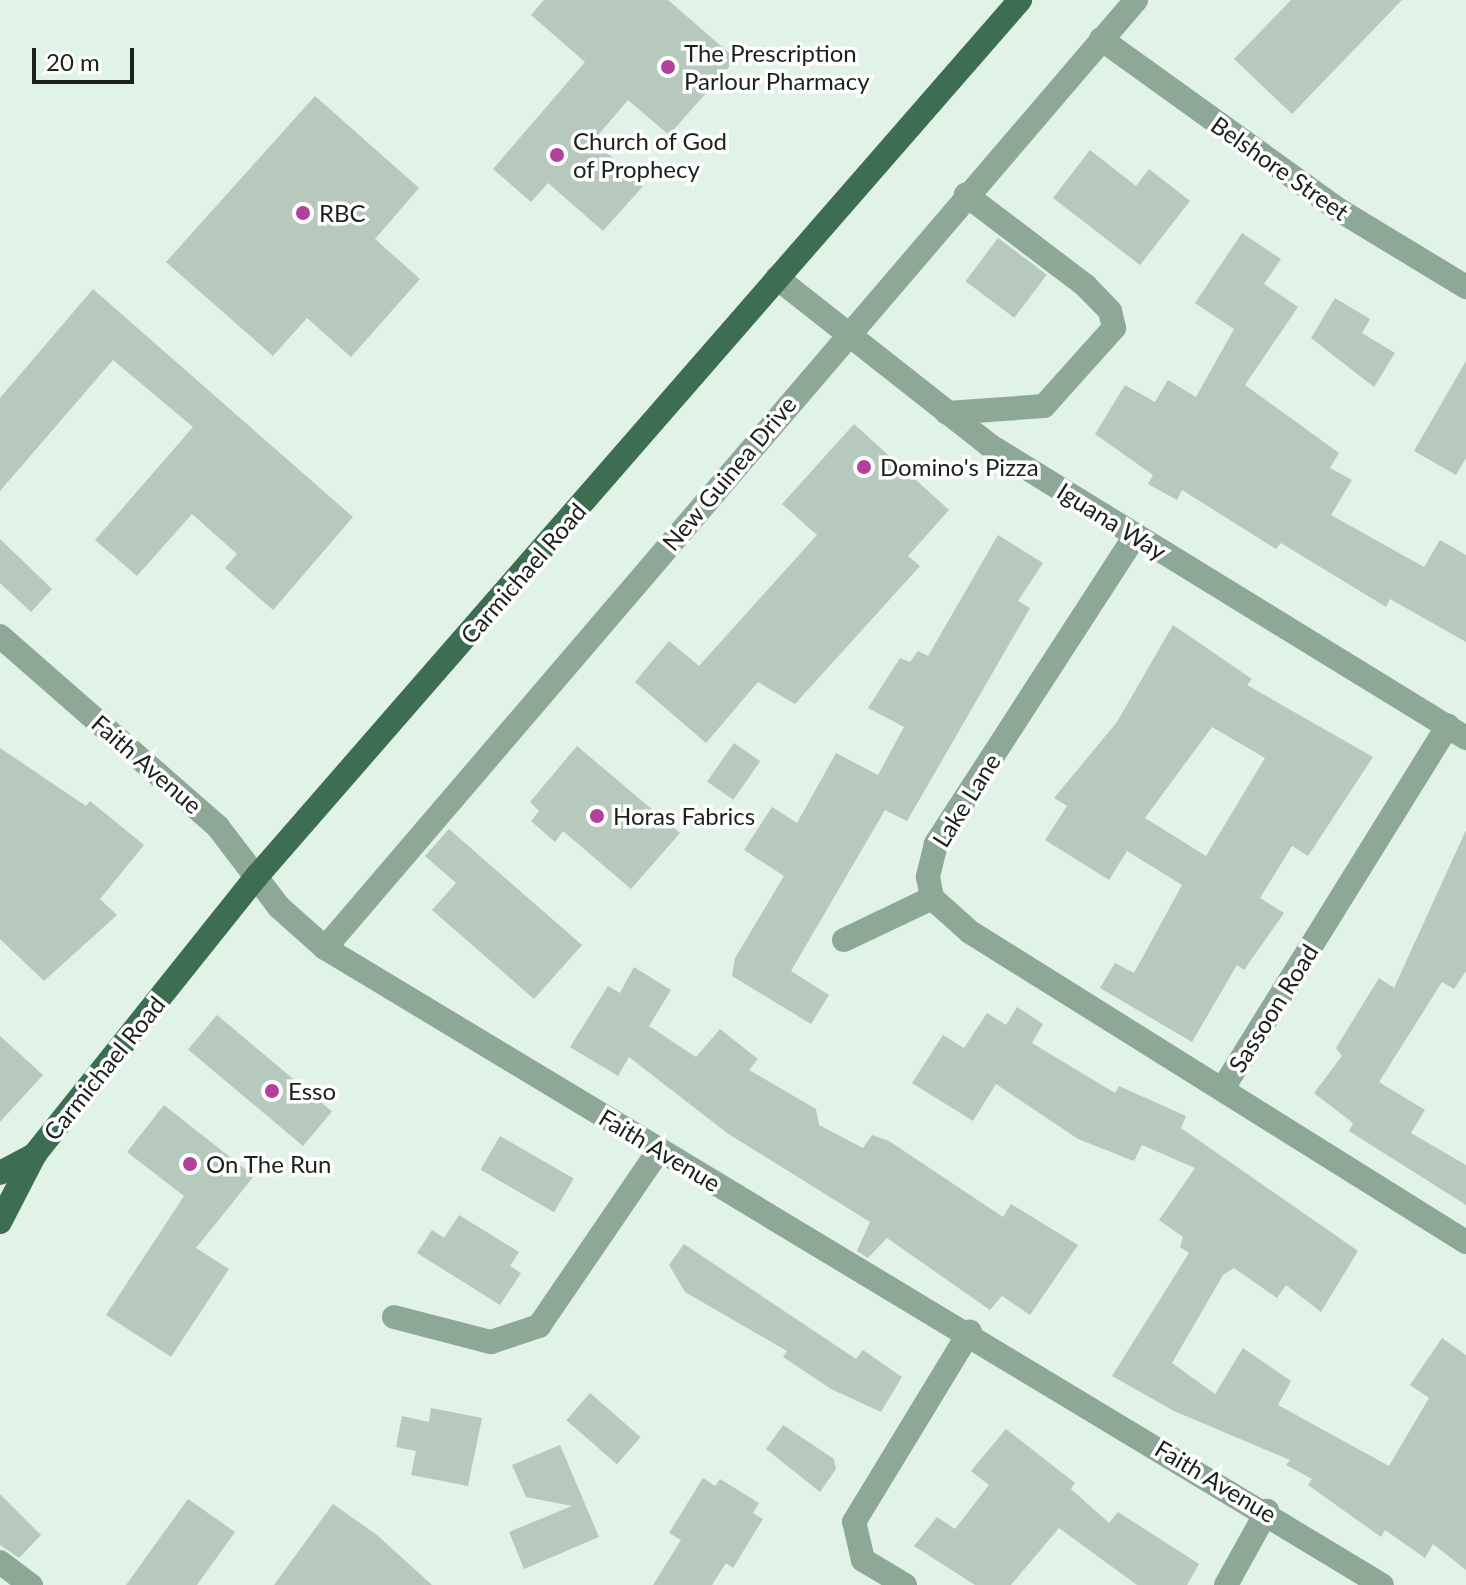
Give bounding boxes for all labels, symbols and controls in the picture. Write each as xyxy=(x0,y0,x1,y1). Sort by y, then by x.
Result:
scale bar xyxy=(36,32,138,82)
place label: The Prescription Parlour Pharmacy xyxy=(684,39,870,95)
text: 20 m xyxy=(46,47,100,76)
marker: The Prescription Parlour Pharmacy xyxy=(659,58,677,76)
street label: Belshore Street xyxy=(1206,110,1354,226)
place label: Church of God of Prophecy xyxy=(573,127,727,183)
marker: Church of God of Prophecy xyxy=(548,146,566,164)
place label: RBC xyxy=(319,199,366,227)
marker: RBC xyxy=(294,204,312,222)
street label: New Guinea Drive xyxy=(656,390,802,556)
place label: Domino's Pizza xyxy=(880,453,1039,481)
marker: Domino's Pizza xyxy=(855,458,873,476)
street label: Iguana Way xyxy=(1052,476,1172,566)
street label: Carmichael Road xyxy=(454,497,592,649)
street label: Faith Avenue xyxy=(86,708,208,820)
street label: Lake Lane xyxy=(926,748,1006,852)
place label: Horas Fabrics xyxy=(613,802,755,830)
marker: Horas Fabrics xyxy=(588,807,606,825)
street label: Sassoon Road xyxy=(1222,939,1324,1077)
street label: Carmichael Road xyxy=(37,990,171,1146)
place label: Esso xyxy=(288,1077,336,1105)
marker: Esso xyxy=(263,1082,281,1100)
street label: Faith Avenue xyxy=(594,1102,726,1198)
place label: On The Run xyxy=(206,1150,332,1178)
marker: On The Run xyxy=(181,1155,199,1173)
street label: Faith Avenue xyxy=(1150,1433,1282,1529)

